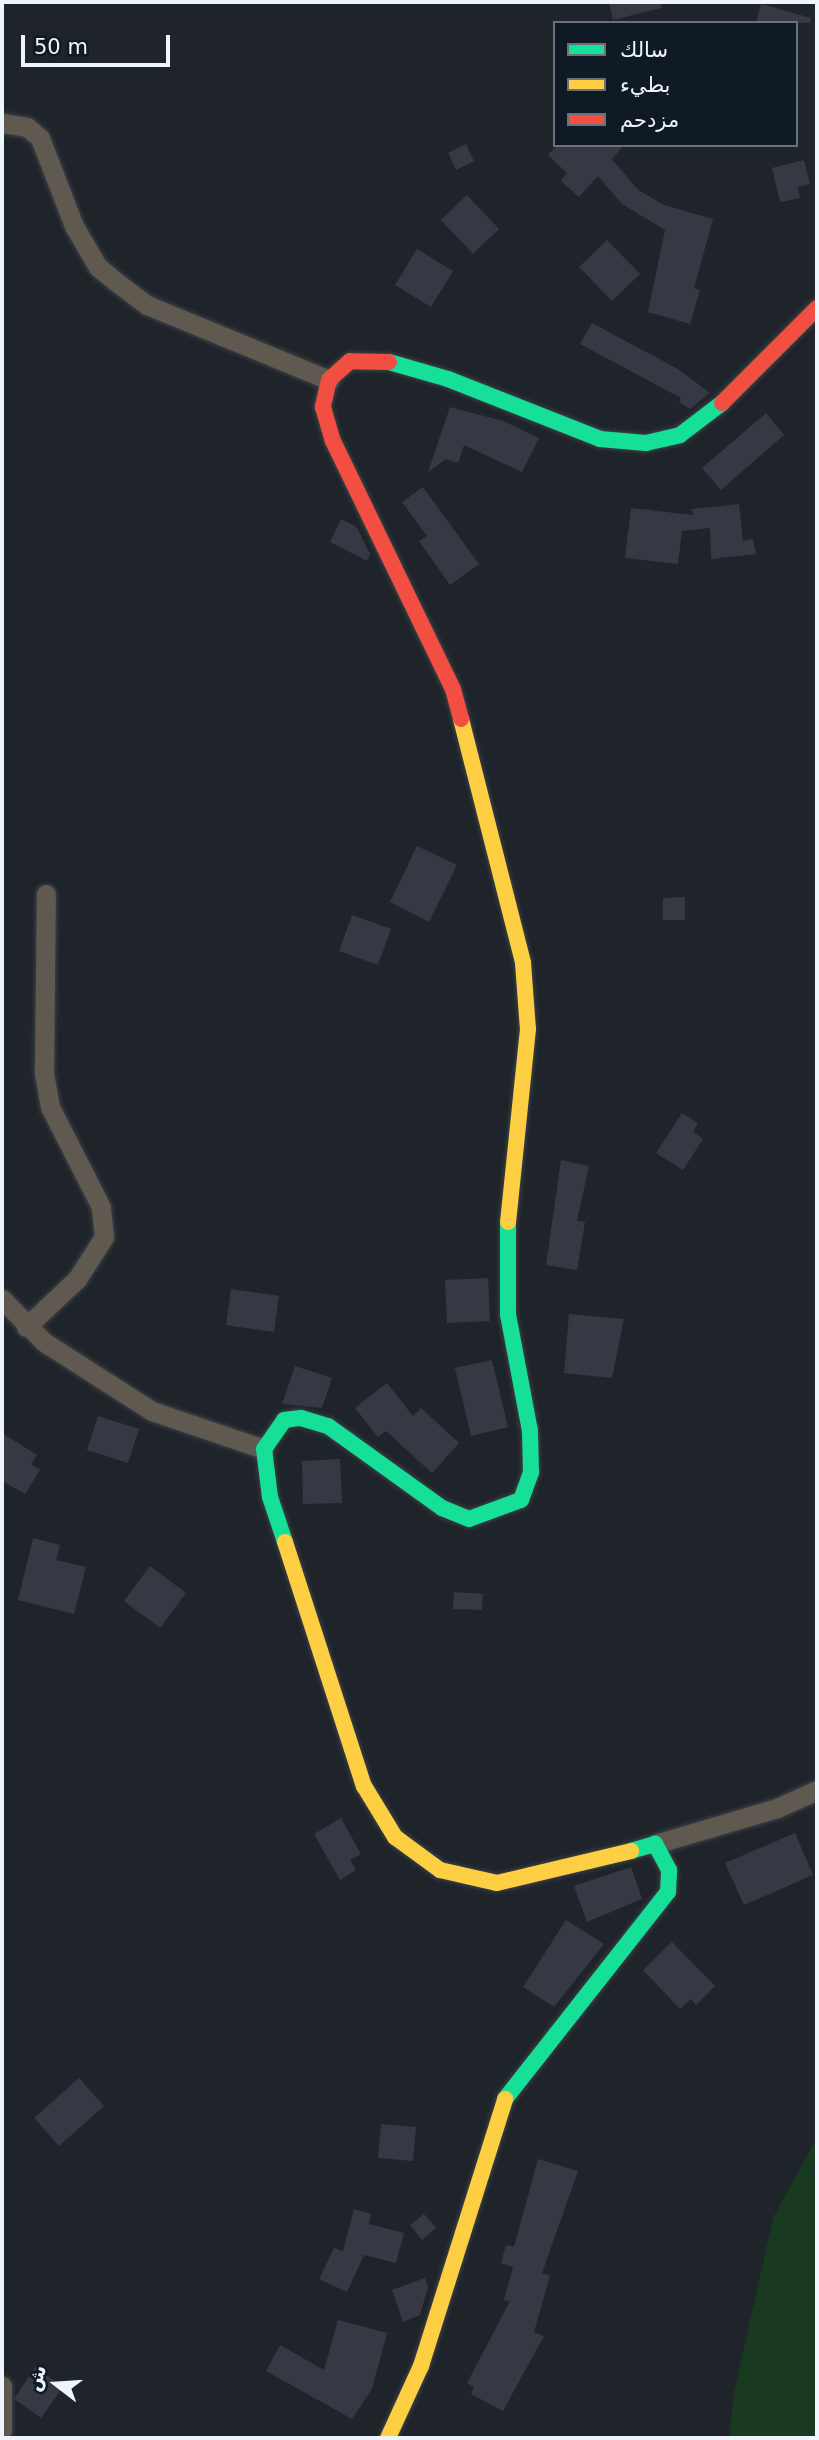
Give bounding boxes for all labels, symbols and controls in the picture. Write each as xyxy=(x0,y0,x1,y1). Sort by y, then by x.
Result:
scale bar xyxy=(24,21,173,65)
legend xyxy=(553,21,798,147)
text: 50 m xyxy=(34,35,88,59)
text: سالك xyxy=(620,38,668,62)
text: بطيء xyxy=(620,73,670,97)
text: مزدحم xyxy=(620,108,679,132)
north arrow xyxy=(21,2349,91,2419)
text: ش xyxy=(22,2362,50,2394)

